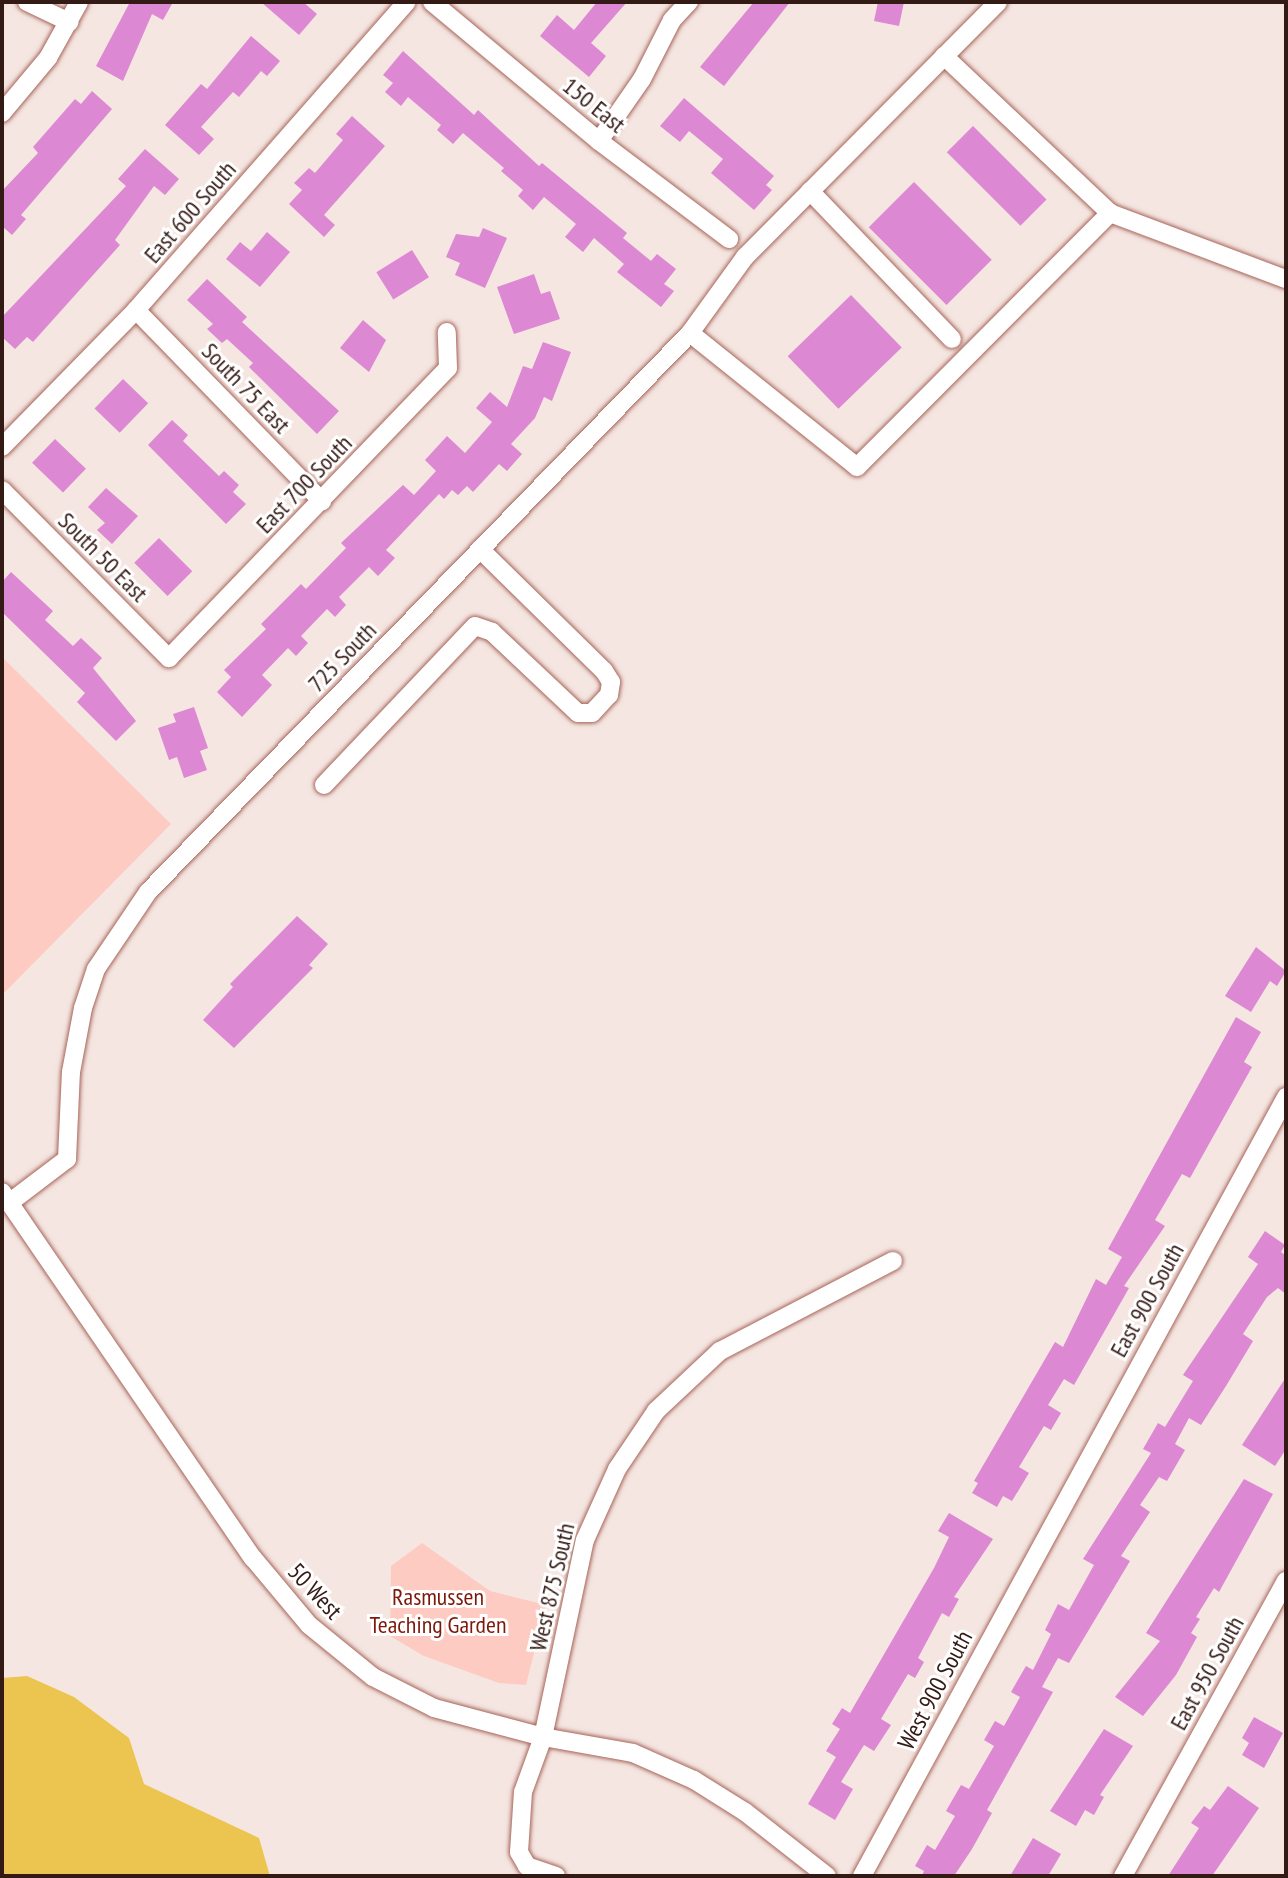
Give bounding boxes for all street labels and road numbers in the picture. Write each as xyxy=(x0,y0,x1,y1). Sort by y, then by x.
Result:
street label: 150 East xyxy=(557,71,631,139)
street label: East 600 South xyxy=(138,155,242,269)
street label: South 75 East xyxy=(196,337,296,439)
street label: East 700 South xyxy=(250,429,358,539)
street label: South 50 East xyxy=(52,506,154,608)
street label: 725 South xyxy=(302,616,382,698)
street label: East 900 South xyxy=(1104,1238,1190,1362)
street label: West 875 South xyxy=(523,1520,581,1654)
street label: 50 West xyxy=(282,1557,348,1625)
street label: East 950 South xyxy=(1164,1611,1250,1735)
street label: West 900 South xyxy=(892,1626,978,1754)

